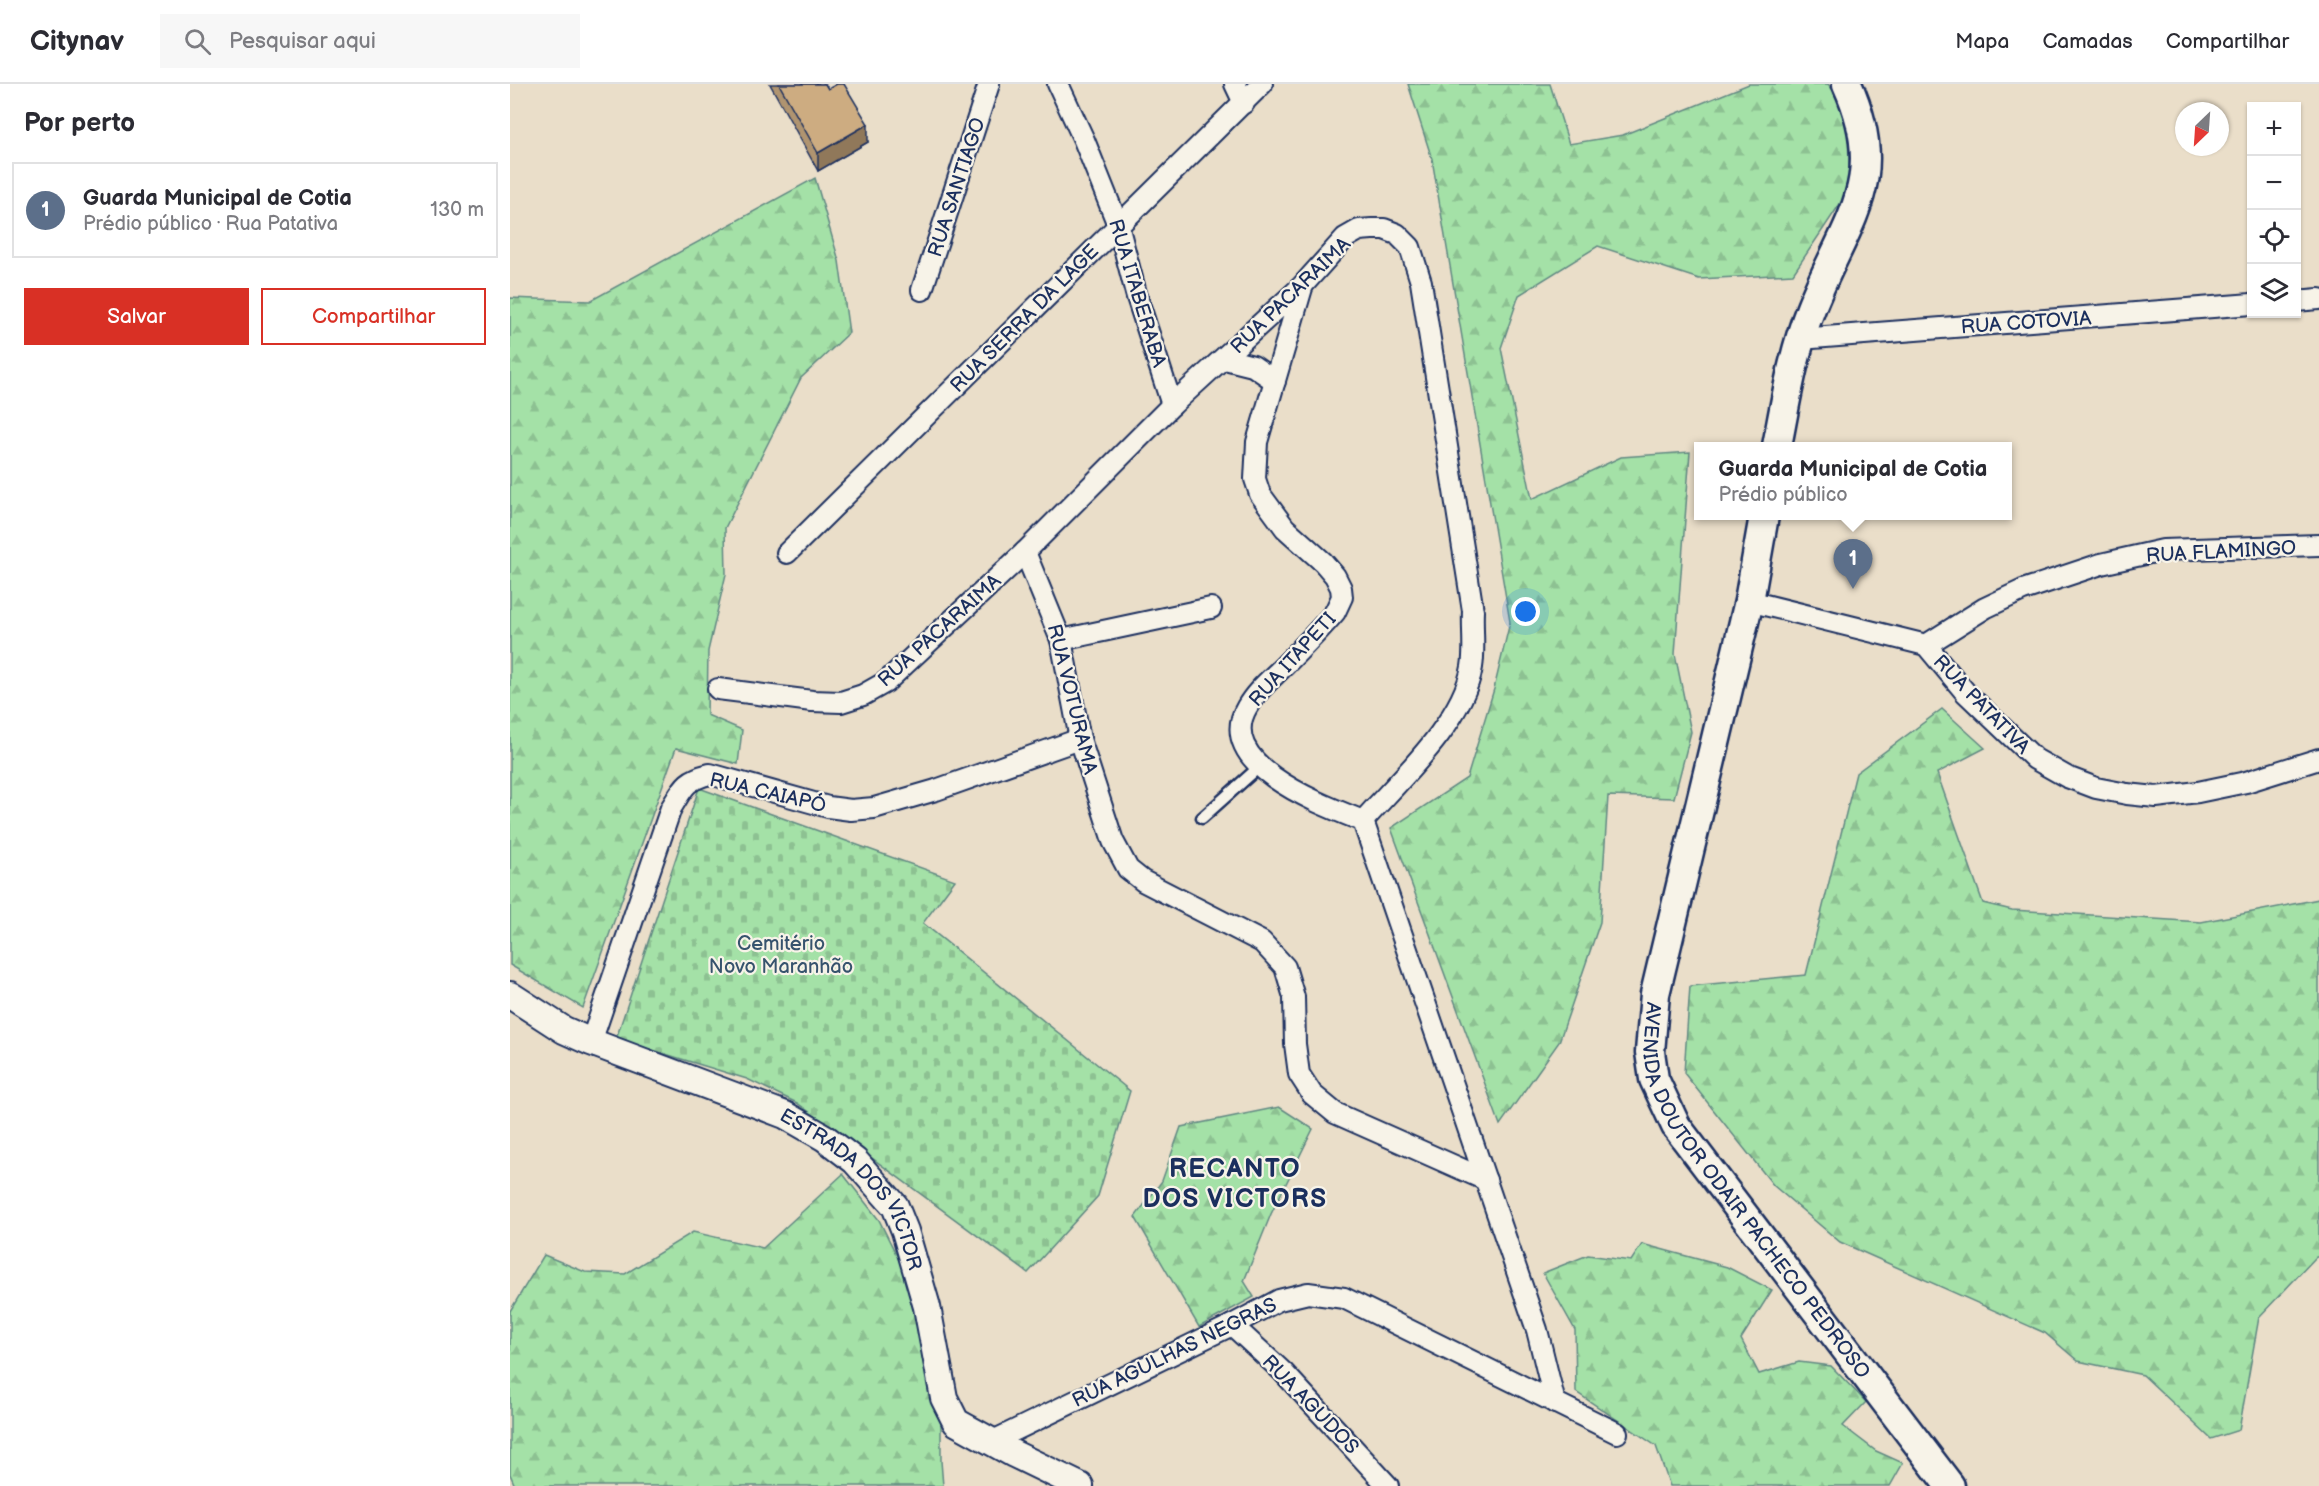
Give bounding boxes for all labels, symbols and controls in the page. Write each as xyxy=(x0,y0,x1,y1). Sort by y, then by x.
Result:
search box xyxy=(160,14,580,68)
text: Citynav xyxy=(30,25,124,58)
icon: search xyxy=(181,25,214,58)
text: Pesquisar aqui xyxy=(229,28,376,55)
text: Mapa xyxy=(1955,29,2009,54)
text: Camadas xyxy=(2042,29,2133,54)
text: Compartilhar xyxy=(2166,29,2289,54)
north arrow xyxy=(2175,102,2229,156)
map controls xyxy=(2247,102,2301,318)
button: + xyxy=(2247,102,2301,156)
text: Por perto xyxy=(24,108,135,139)
street label: RUA SANTIAGO xyxy=(923,115,991,260)
button: − xyxy=(2247,156,2301,210)
text: Guarda Municipal de Cotia xyxy=(83,185,352,212)
text: 1 xyxy=(41,198,50,222)
text: 130 m xyxy=(430,198,484,222)
button: locate xyxy=(2247,210,2301,264)
text: Prédio público · Rua Patativa xyxy=(83,212,338,236)
street label: RUA ITABERABA xyxy=(1103,216,1171,371)
street label: RUA PACARAIMA xyxy=(1226,232,1356,359)
street label: RUA SERRA DA LAGE xyxy=(946,240,1104,398)
button: layers xyxy=(2247,264,2301,318)
button: Salvar xyxy=(24,288,249,345)
button: Compartilhar xyxy=(261,288,486,345)
street label: RUA COTOVIA xyxy=(1960,306,2093,340)
popup xyxy=(1694,442,2012,520)
text: Guarda Municipal de Cotia xyxy=(1719,456,1987,483)
text: Prédio público xyxy=(1719,483,1848,507)
street label: RUA FLAMINGO xyxy=(2145,536,2297,568)
pin: 1 xyxy=(1834,540,1872,589)
street label: RUA PACARAIMA xyxy=(873,569,1007,692)
your location xyxy=(1511,597,1540,626)
street label: RUA ITAPETI xyxy=(1244,608,1341,712)
street label: RUA VOTURAMA xyxy=(1042,622,1102,778)
street label: RUA PATATIVA xyxy=(1928,650,2035,760)
street label: RUA CAIAPÓ xyxy=(707,767,829,818)
park label: Cemitério Novo Maranhão xyxy=(709,932,853,979)
street label: AVENIDA DOUTOR ODAIR PACHECO PEDROSO xyxy=(1637,1001,1875,1383)
street label: ESTRADA DOS VICTOR xyxy=(776,1104,927,1273)
district label: RECANTO DOS VICTORS xyxy=(1142,1154,1328,1215)
street label: RUA AGULHAS NEGRAS xyxy=(1068,1293,1281,1413)
street label: RUA AGUDOS xyxy=(1257,1350,1364,1459)

